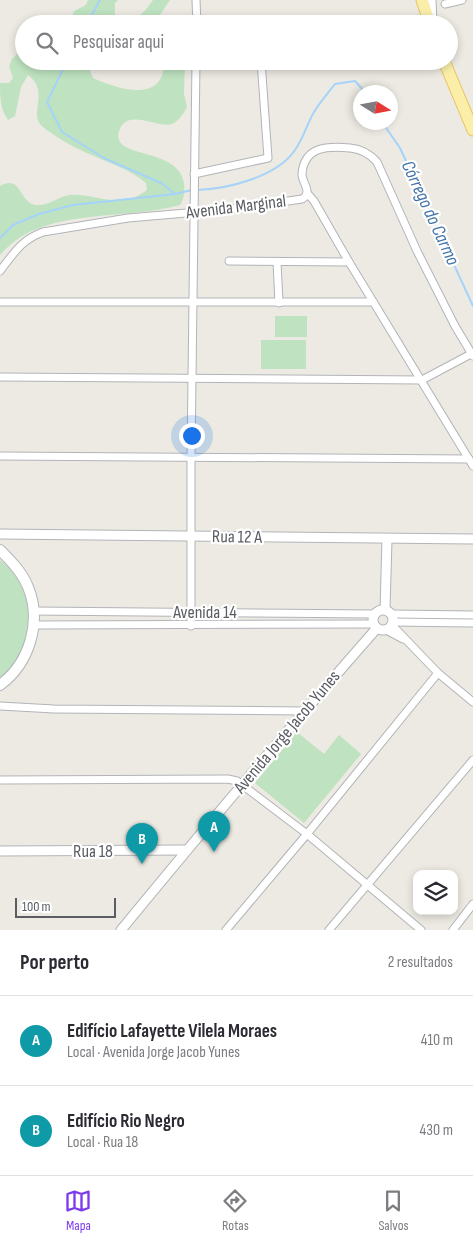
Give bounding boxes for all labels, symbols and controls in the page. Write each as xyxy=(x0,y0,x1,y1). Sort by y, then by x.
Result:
search box xyxy=(15,15,458,70)
icon: search xyxy=(33,29,61,57)
text: Pesquisar aqui xyxy=(73,31,164,54)
north arrow xyxy=(353,85,398,130)
water label: Córrego do Carmo xyxy=(396,157,464,269)
street label: Avenida Marginal xyxy=(184,190,287,224)
your location xyxy=(179,423,205,449)
street label: Rua 12 A xyxy=(212,526,263,548)
street label: Avenida 14 xyxy=(172,602,237,623)
street label: Avenida Jorge Jacob Yunes xyxy=(229,666,345,799)
pin: A xyxy=(198,811,230,852)
pin: B xyxy=(126,823,158,864)
street label: Rua 18 xyxy=(73,841,113,862)
map controls xyxy=(413,870,458,915)
button: layers xyxy=(413,870,458,915)
scale bar xyxy=(15,895,116,918)
text: 100 m xyxy=(22,898,51,915)
text: Por perto xyxy=(20,950,89,975)
text: 2 resultados xyxy=(388,953,453,972)
text: Edifício Lafayette Vilela Moraes xyxy=(67,1020,277,1043)
text: A xyxy=(32,1031,40,1050)
text: 410 m xyxy=(421,1031,453,1050)
text: Local · Avenida Jorge Jacob Yunes xyxy=(67,1043,240,1062)
text: Edifício Rio Negro xyxy=(67,1110,185,1133)
text: B xyxy=(32,1121,40,1140)
text: 430 m xyxy=(420,1121,453,1140)
text: Local · Rua 18 xyxy=(67,1133,138,1152)
tab: Mapa xyxy=(64,1187,92,1234)
tab: Rotas xyxy=(221,1187,249,1234)
tab: Salvos xyxy=(378,1187,409,1234)

